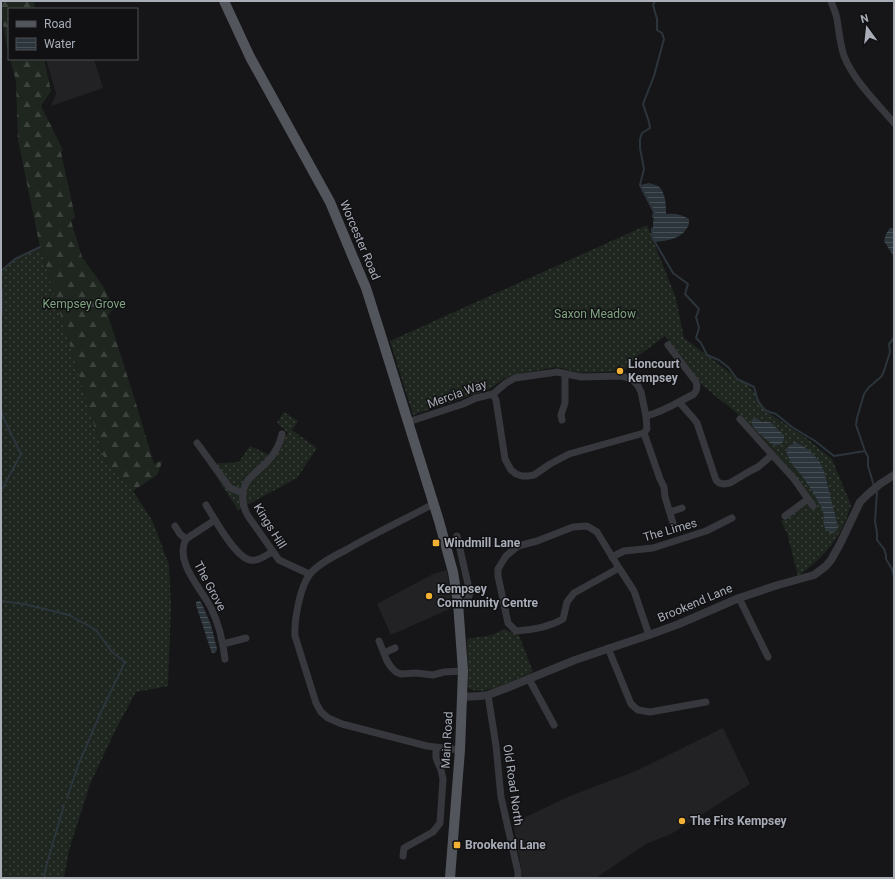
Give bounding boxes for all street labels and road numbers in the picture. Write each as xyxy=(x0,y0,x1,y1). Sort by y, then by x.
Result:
street label: Worcester Road xyxy=(337,198,383,282)
street label: Mercia Way xyxy=(425,377,489,411)
street label: Kings Hill xyxy=(251,501,289,551)
street label: The Limes xyxy=(641,516,699,544)
street label: The Grove xyxy=(191,559,229,613)
street label: Brookend Lane xyxy=(656,581,734,625)
street label: Main Road xyxy=(439,711,455,769)
street label: Old Road North xyxy=(500,744,526,826)

